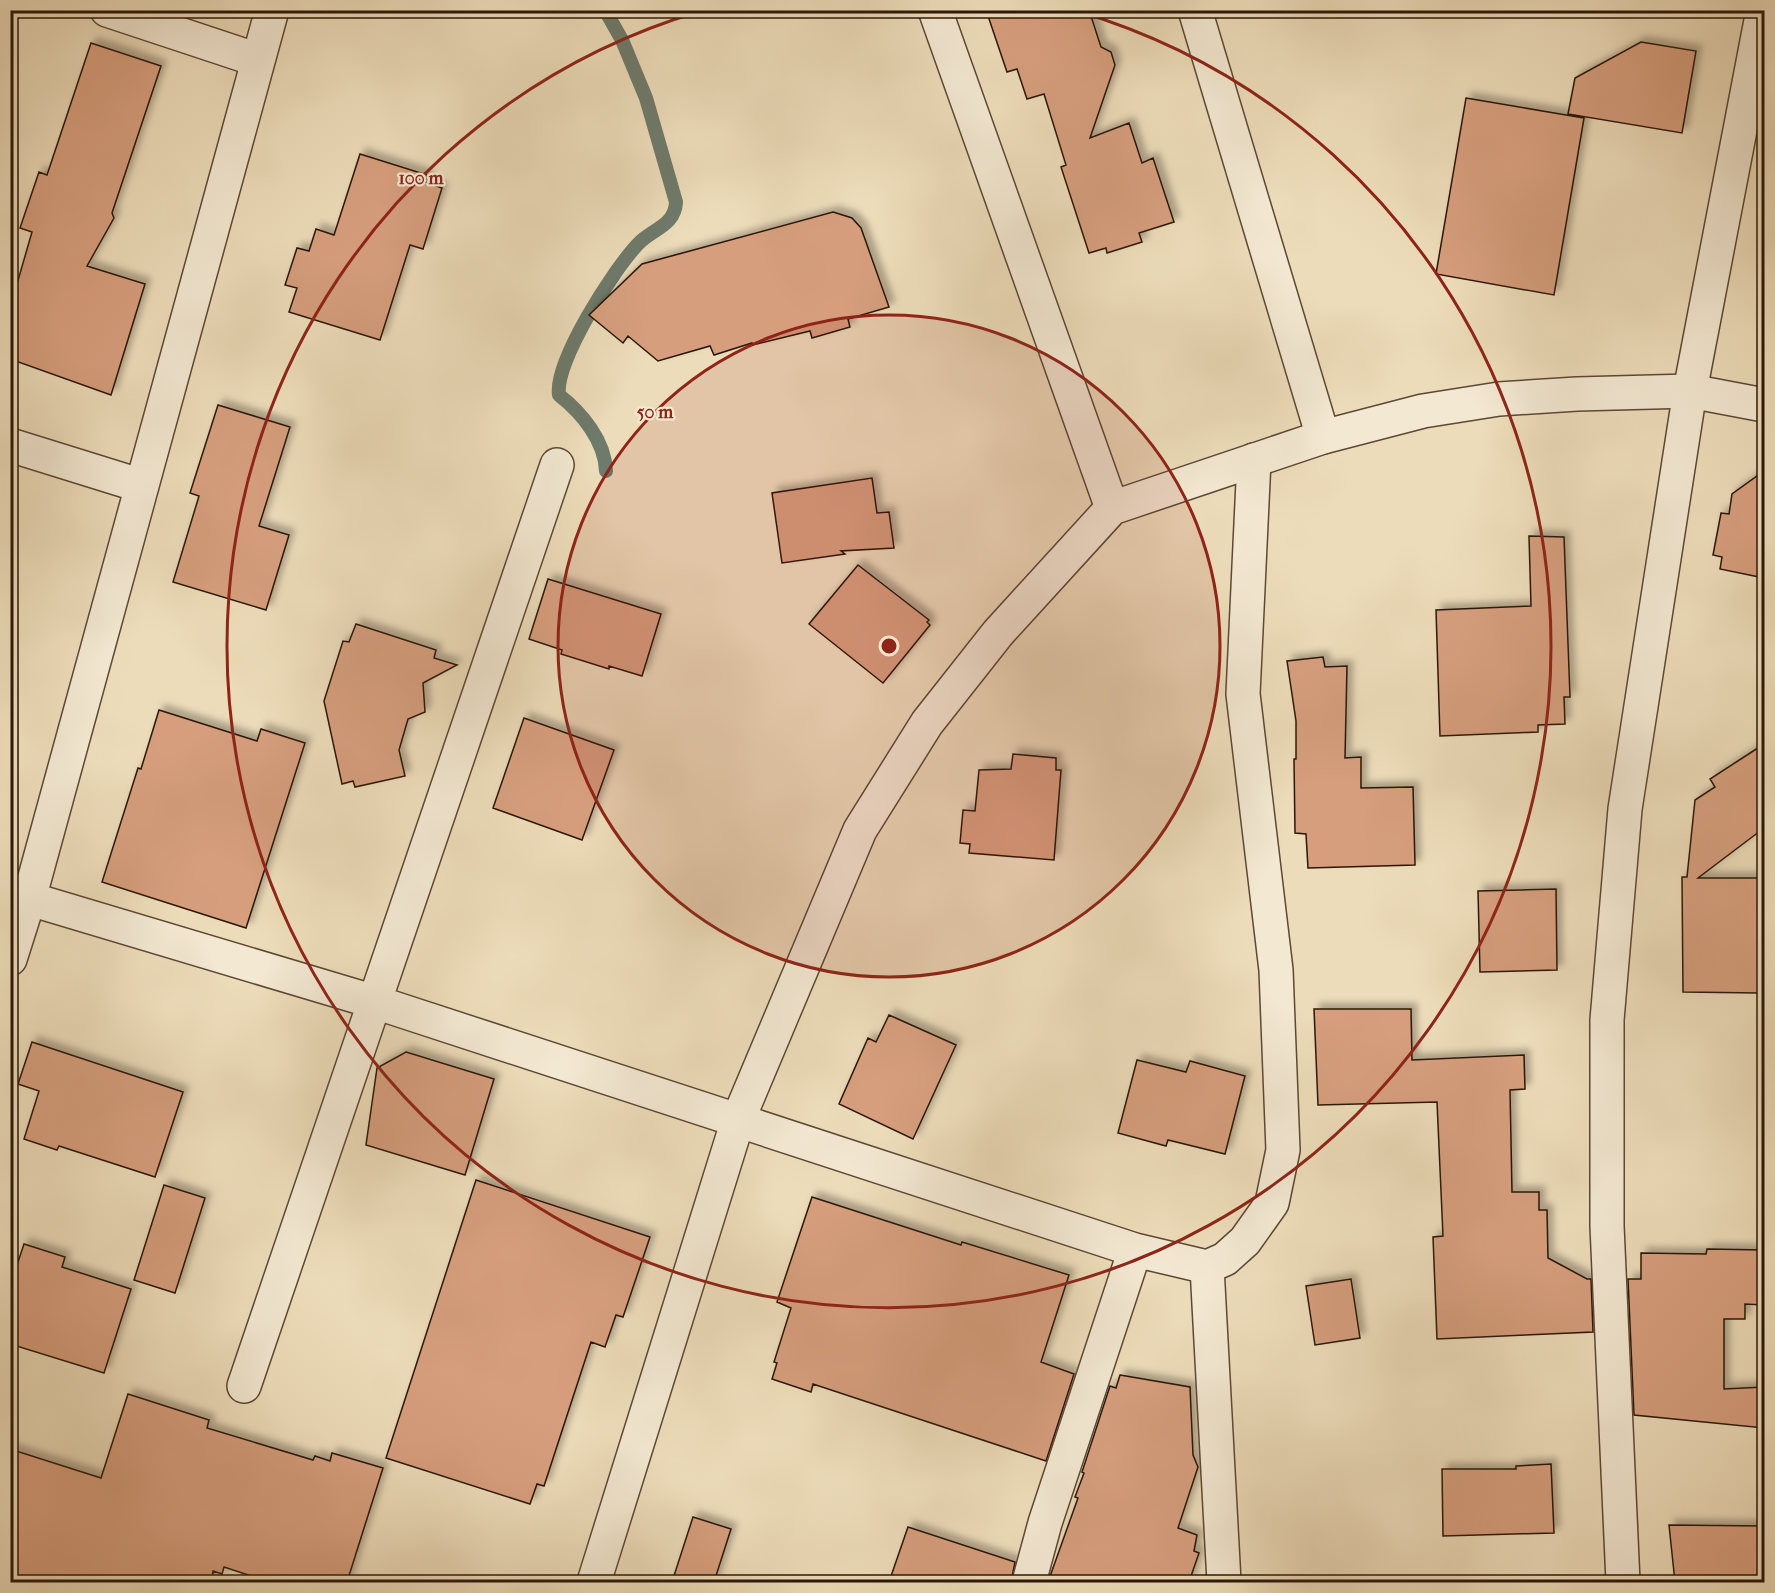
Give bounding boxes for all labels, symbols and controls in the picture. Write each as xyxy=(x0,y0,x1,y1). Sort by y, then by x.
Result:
text: 100 m xyxy=(398,168,445,189)
text: 50 m xyxy=(637,402,674,423)
centre of rings xyxy=(879,636,899,656)

